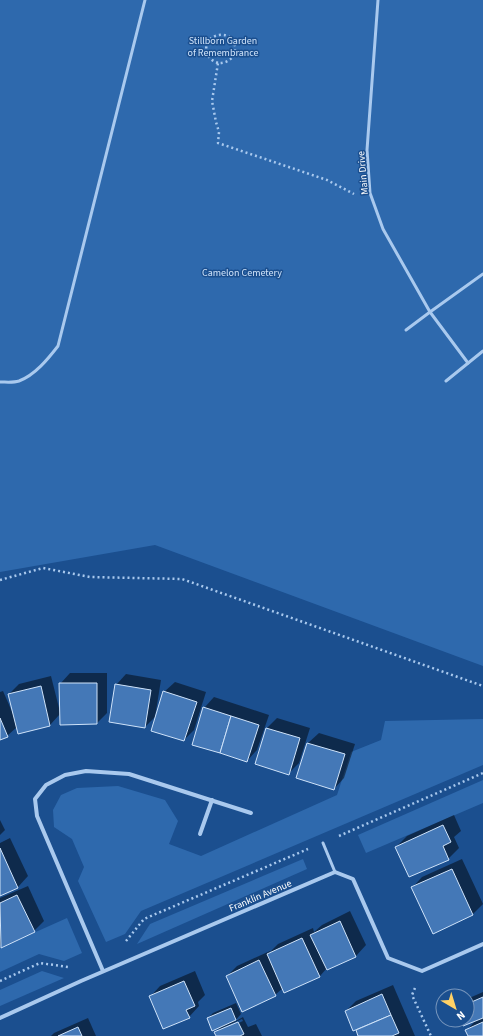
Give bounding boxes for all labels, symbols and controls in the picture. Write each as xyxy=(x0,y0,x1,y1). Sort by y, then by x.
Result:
park label: Stillborn Garden of Remembrance xyxy=(188,34,259,60)
street label: Main Drive xyxy=(354,150,372,195)
park label: Camelon Cemetery xyxy=(202,266,282,280)
street label: Franklin Avenue xyxy=(227,876,294,915)
north arrow xyxy=(435,988,475,1028)
text: N xyxy=(453,1007,468,1024)

